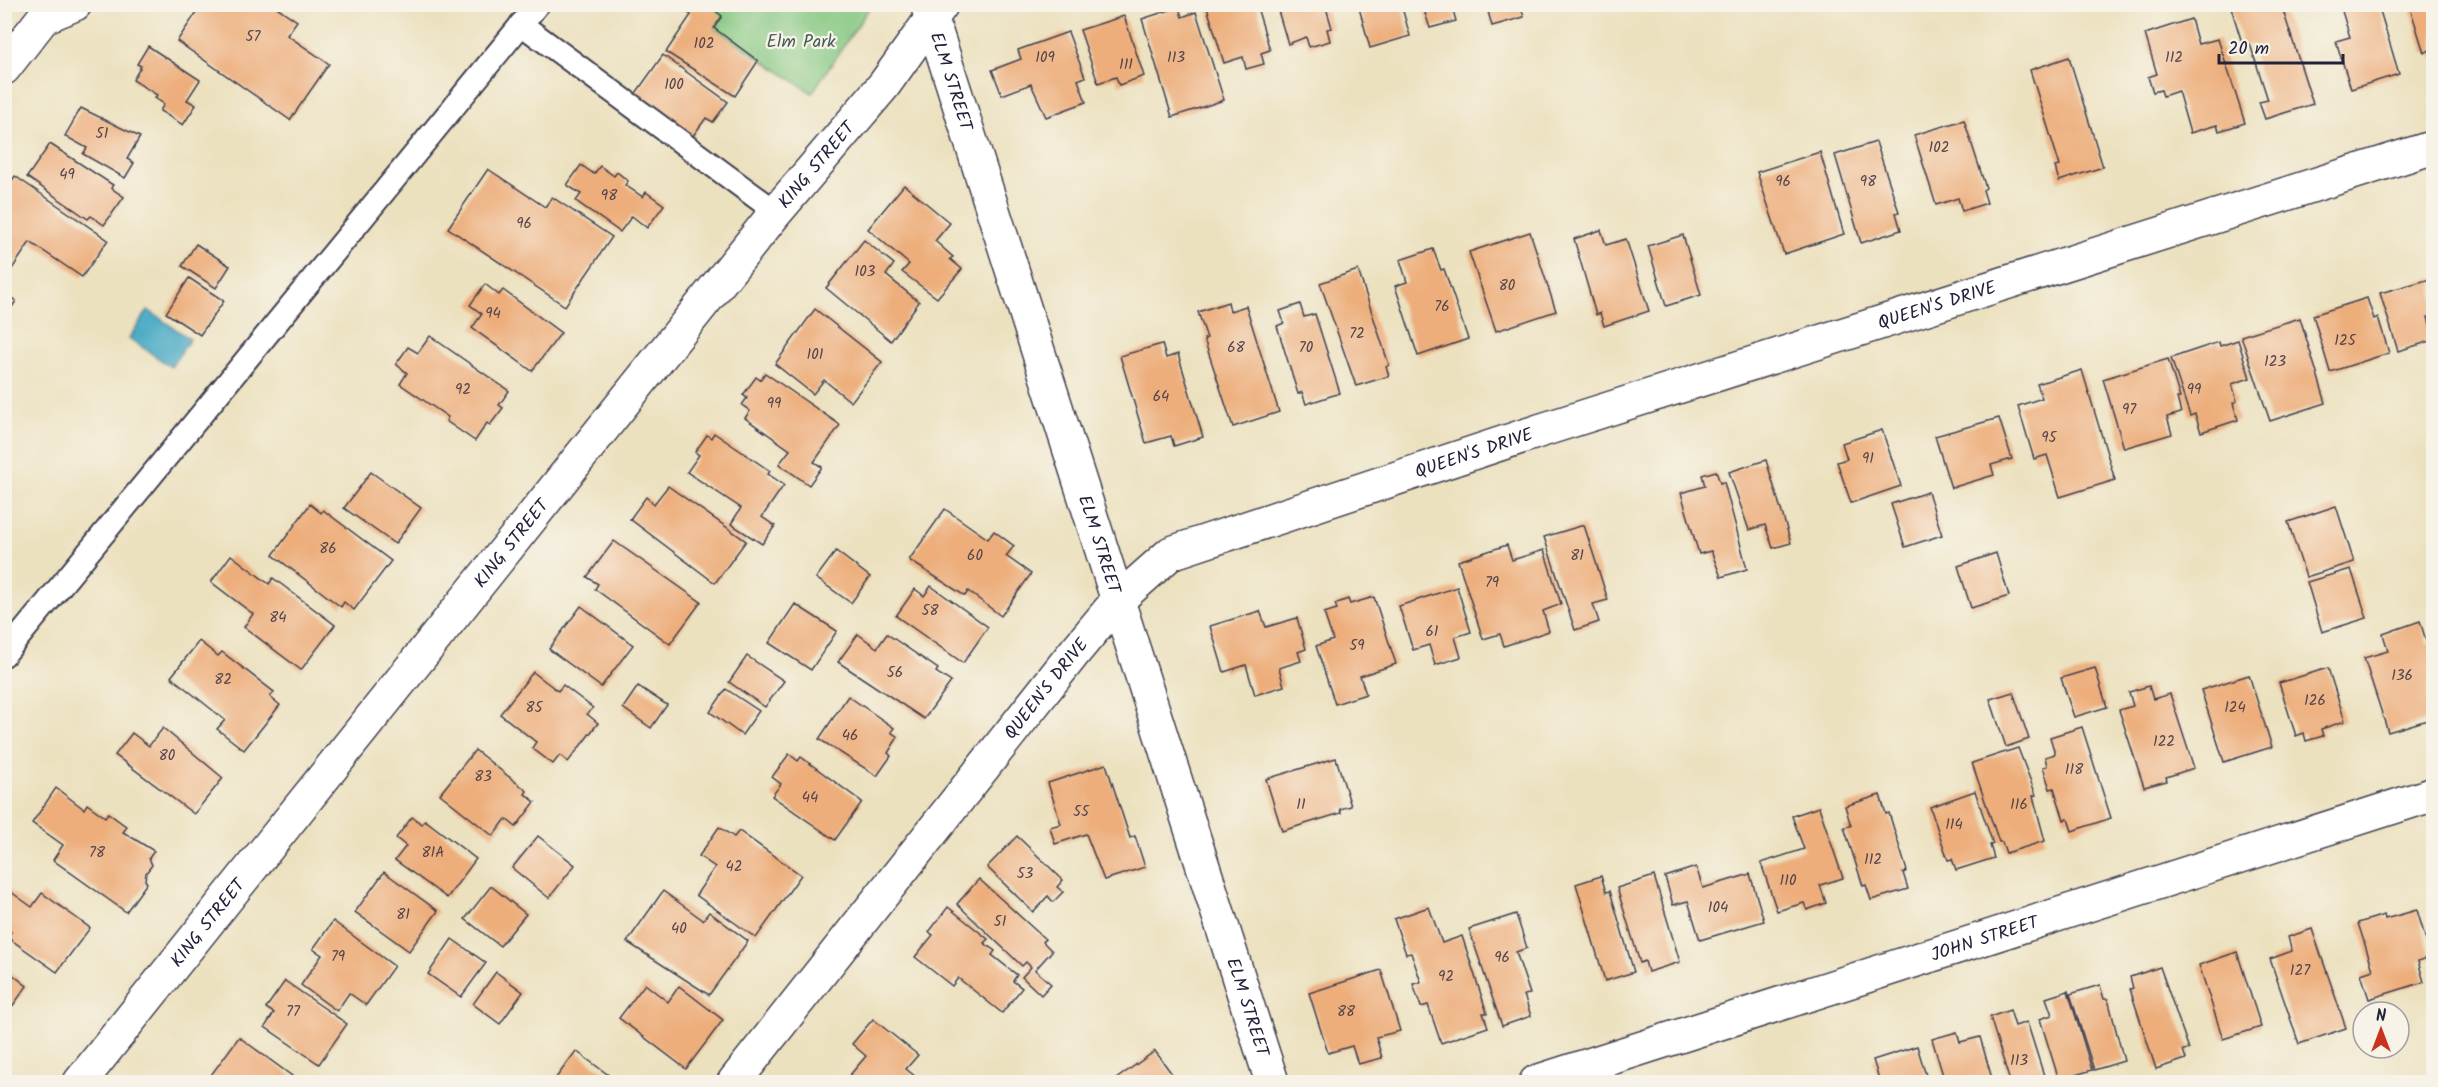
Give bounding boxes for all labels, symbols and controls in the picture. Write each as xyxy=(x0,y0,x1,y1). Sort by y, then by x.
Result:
house number: 57 xyxy=(246,25,262,49)
scale bar xyxy=(2219,27,2344,65)
park label: Elm Park xyxy=(766,28,836,57)
street label: ELM STREET xyxy=(921,29,980,136)
house number: 102 xyxy=(694,32,714,56)
text: 20 m xyxy=(2228,35,2269,64)
house number: 109 xyxy=(1035,46,1055,70)
house number: 113 xyxy=(1167,46,1185,70)
house number: 112 xyxy=(2165,46,2183,70)
house number: 111 xyxy=(1119,53,1133,77)
house number: 100 xyxy=(664,73,684,97)
street label: KING STREET xyxy=(771,115,864,216)
house number: 51 xyxy=(96,122,109,146)
house number: 102 xyxy=(1929,136,1949,160)
house number: 49 xyxy=(59,163,75,187)
house number: 96 xyxy=(1775,170,1791,194)
house number: 98 xyxy=(1860,170,1877,194)
house number: 98 xyxy=(601,184,618,208)
house number: 96 xyxy=(516,212,532,236)
house number: 103 xyxy=(855,260,876,284)
house number: 80 xyxy=(1499,274,1516,298)
street label: QUEEN'S DRIVE xyxy=(1874,274,2000,339)
house number: 76 xyxy=(1434,295,1450,319)
house number: 94 xyxy=(485,302,501,326)
house number: 72 xyxy=(1349,322,1365,346)
house number: 125 xyxy=(2334,329,2357,353)
house number: 68 xyxy=(1227,336,1246,360)
house number: 70 xyxy=(1299,336,1314,360)
house number: 101 xyxy=(807,343,824,367)
house number: 123 xyxy=(2264,350,2286,374)
house number: 92 xyxy=(455,378,471,402)
house number: 99 xyxy=(2187,378,2202,402)
house number: 64 xyxy=(1153,385,1169,409)
house number: 99 xyxy=(767,392,782,416)
house number: 97 xyxy=(2122,398,2137,422)
street label: QUEEN'S DRIVE xyxy=(1411,421,1537,487)
house number: 95 xyxy=(2041,426,2058,450)
house number: 91 xyxy=(1862,447,1874,471)
street label: ELM STREET xyxy=(1069,491,1128,599)
street label: KING STREET xyxy=(467,492,558,595)
house number: 86 xyxy=(319,537,337,561)
house number: 60 xyxy=(967,544,983,568)
house number: 81 xyxy=(1570,544,1584,568)
house number: 79 xyxy=(1485,571,1500,595)
house number: 58 xyxy=(921,599,940,623)
house number: 84 xyxy=(269,606,287,630)
house number: 61 xyxy=(1425,620,1439,644)
street label: QUEEN'S DRIVE xyxy=(997,632,1097,747)
house number: 59 xyxy=(1349,634,1365,658)
house number: 56 xyxy=(887,661,903,685)
house number: 136 xyxy=(2391,664,2413,688)
house number: 82 xyxy=(214,668,232,692)
house number: 126 xyxy=(2304,689,2326,713)
house number: 85 xyxy=(525,696,543,720)
house number: 124 xyxy=(2224,696,2246,720)
house number: 46 xyxy=(842,724,858,748)
house number: 122 xyxy=(2153,730,2175,754)
house number: 80 xyxy=(159,744,176,768)
house number: 118 xyxy=(2065,758,2084,782)
house number: 83 xyxy=(474,765,492,789)
house number: 44 xyxy=(802,786,818,810)
house number: 11 xyxy=(1296,793,1306,817)
house number: 116 xyxy=(2010,793,2028,817)
house number: 55 xyxy=(1073,800,1090,824)
house number: 114 xyxy=(1945,813,1963,837)
house number: 78 xyxy=(89,841,106,865)
house number: 81A xyxy=(422,841,444,865)
house number: 112 xyxy=(1864,848,1882,872)
house number: 42 xyxy=(726,855,742,879)
house number: 53 xyxy=(1017,862,1034,886)
house number: 110 xyxy=(1780,869,1797,893)
street label: KING STREET xyxy=(164,872,254,974)
house number: 104 xyxy=(1708,896,1728,920)
house number: 81 xyxy=(396,903,410,927)
street label: JOHN STREET xyxy=(1928,908,2044,970)
house number: 51 xyxy=(994,910,1007,934)
house number: 40 xyxy=(671,917,687,941)
house number: 79 xyxy=(331,945,346,969)
house number: 96 xyxy=(1494,946,1510,970)
street label: ELM STREET xyxy=(1217,954,1276,1062)
house number: 127 xyxy=(2290,959,2311,983)
house number: 92 xyxy=(1438,965,1454,989)
house number: 77 xyxy=(286,1000,301,1024)
house number: 88 xyxy=(1337,1000,1356,1024)
north arrow xyxy=(2351,1000,2411,1060)
text: N xyxy=(2376,1004,2386,1029)
house number: 113 xyxy=(2010,1049,2028,1073)

